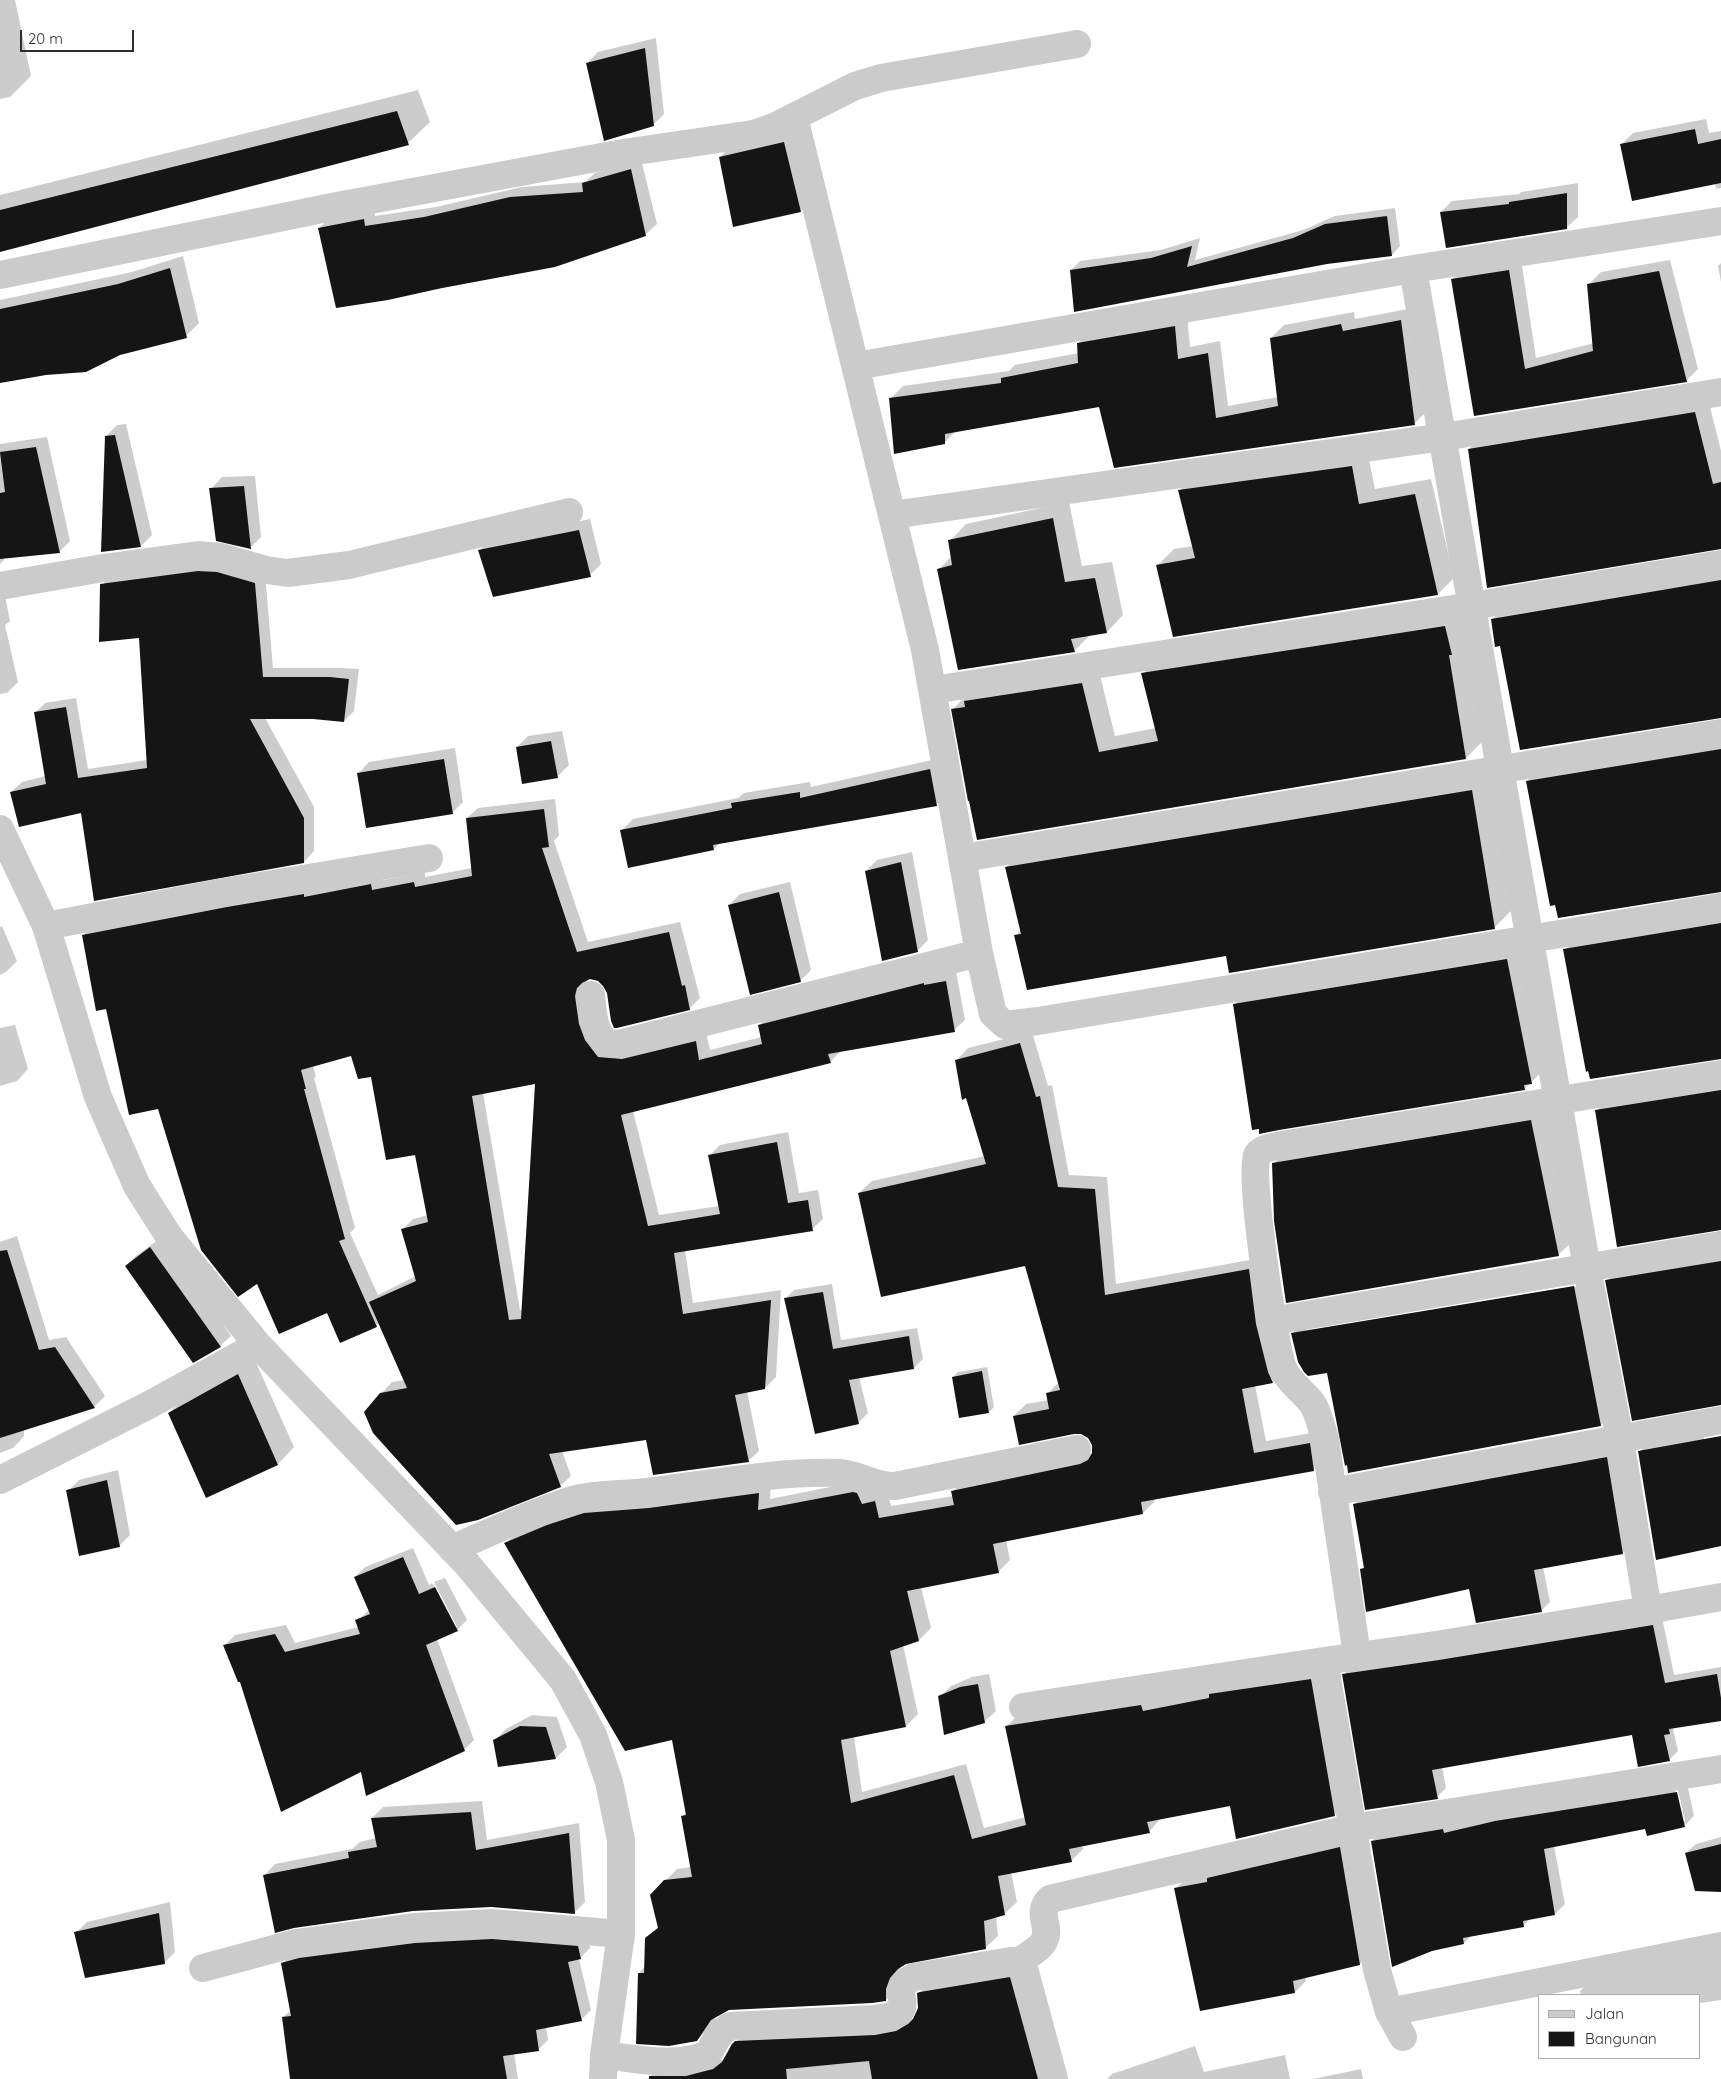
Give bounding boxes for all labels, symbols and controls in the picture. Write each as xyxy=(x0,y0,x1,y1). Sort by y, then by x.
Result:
scale bar xyxy=(22,20,136,52)
text: 20 m xyxy=(28,29,63,48)
legend xyxy=(1538,1994,1701,2059)
text: Jalan xyxy=(1585,2004,1624,2023)
text: Bangunan xyxy=(1585,2029,1657,2048)

